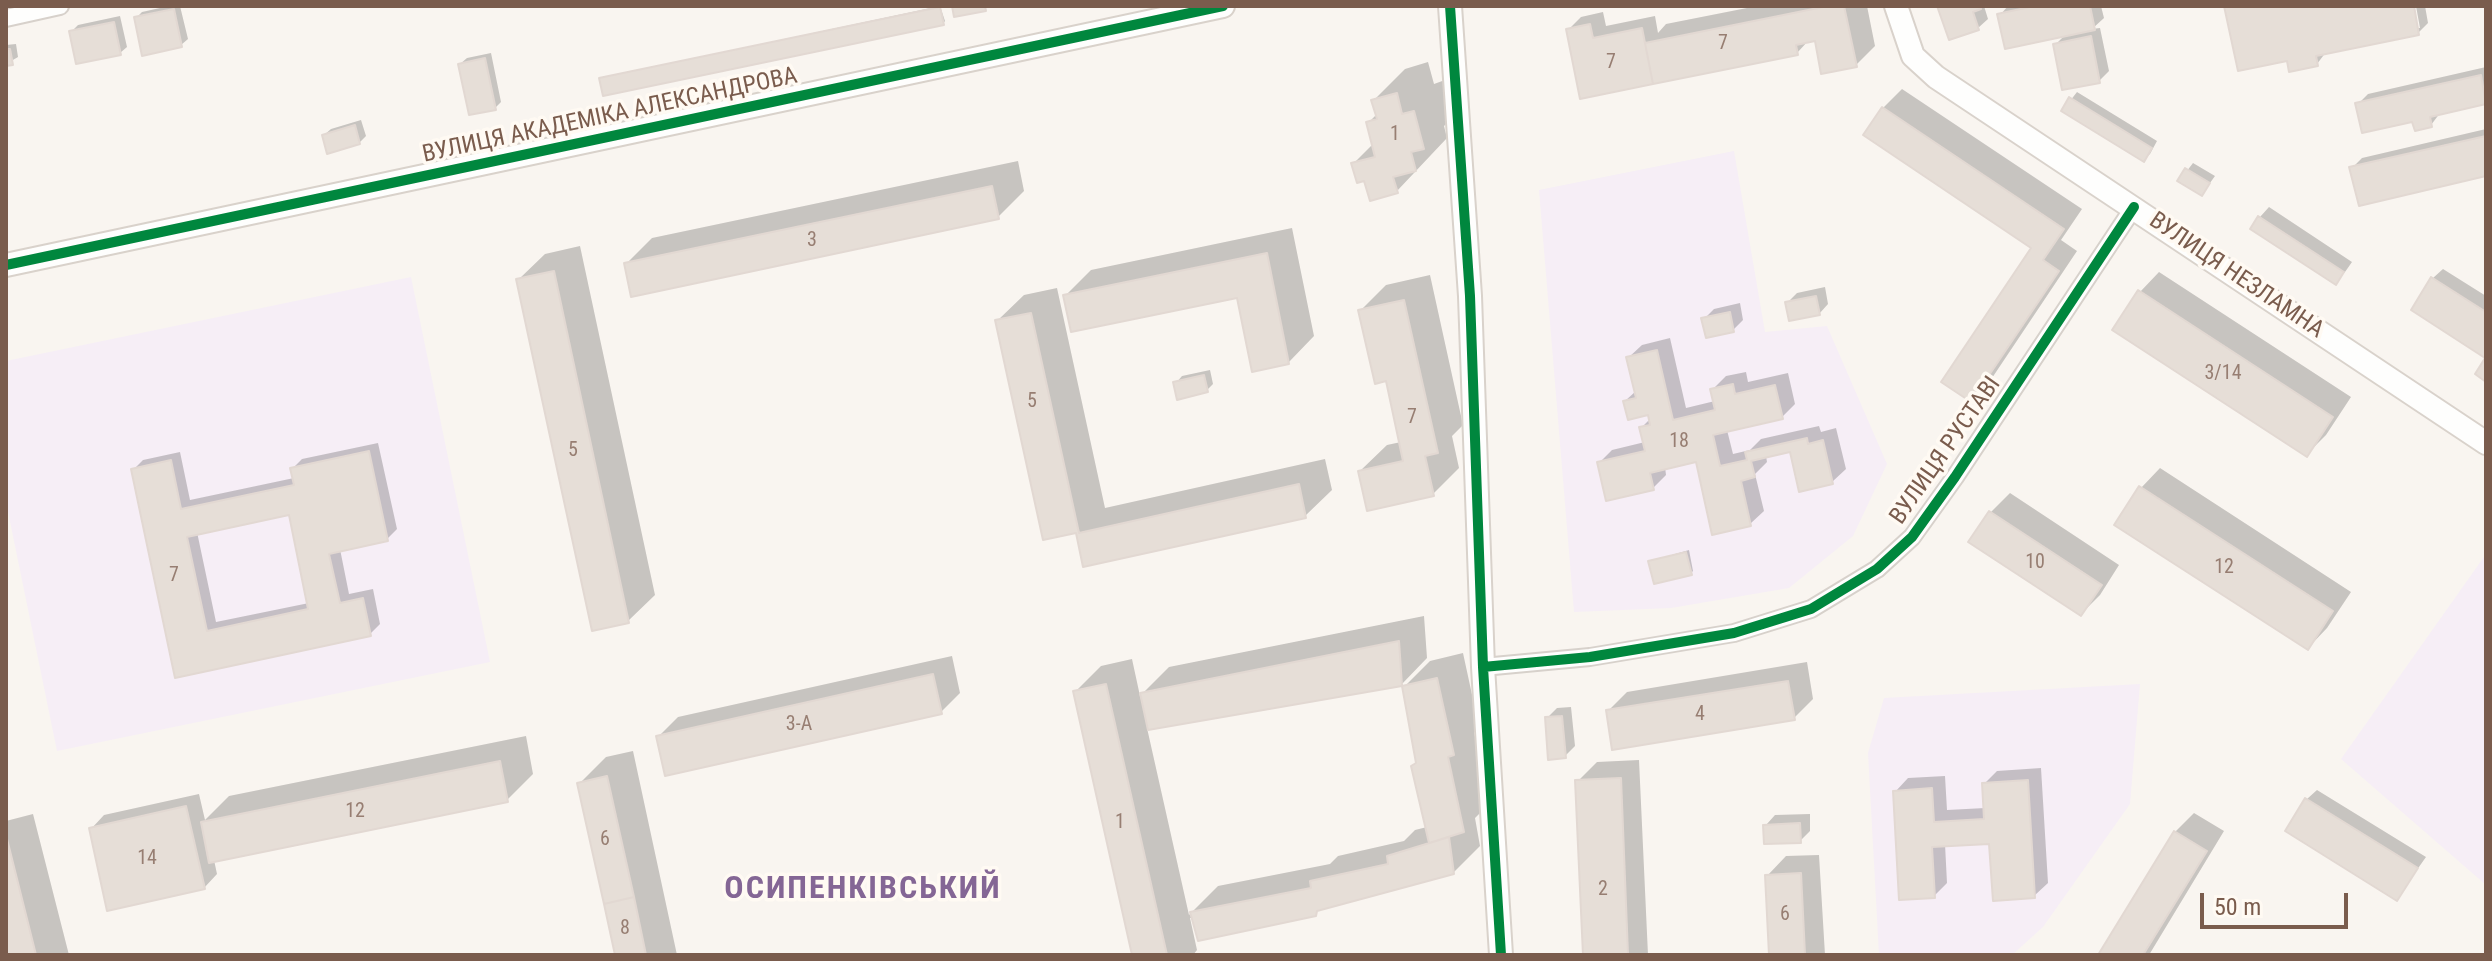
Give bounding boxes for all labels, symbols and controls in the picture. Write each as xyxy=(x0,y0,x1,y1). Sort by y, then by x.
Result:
house number: 7 xyxy=(1718,32,1728,56)
house number: 7 xyxy=(1606,51,1616,75)
street label: ВУЛИЦЯ АКАДЕМІКА АЛЕКСАНДРОВА xyxy=(420,62,800,170)
house number: 1 xyxy=(1390,123,1400,147)
street label: ВУЛИЦЯ НЕЗЛАМНА xyxy=(2143,207,2329,345)
house number: 3 xyxy=(807,229,817,253)
house number: 3/14 xyxy=(2204,362,2242,386)
street label: ВУЛИЦЯ РУСТАВІ xyxy=(1884,372,2008,530)
house number: 5 xyxy=(1027,390,1037,414)
house number: 7 xyxy=(1407,406,1417,430)
house number: 18 xyxy=(1669,430,1689,454)
house number: 5 xyxy=(568,439,578,463)
house number: 10 xyxy=(2025,551,2045,575)
house number: 12 xyxy=(2214,556,2234,580)
house number: 7 xyxy=(169,564,179,588)
house number: 4 xyxy=(1695,703,1705,727)
house number: 3-А xyxy=(786,713,812,737)
house number: 12 xyxy=(345,800,365,824)
house number: 1 xyxy=(1115,811,1125,835)
house number: 6 xyxy=(600,828,610,852)
house number: 14 xyxy=(137,847,157,871)
district label: ОСИПЕНКІВСЬКИЙ xyxy=(724,871,1002,909)
scale bar xyxy=(2204,877,2352,927)
house number: 2 xyxy=(1598,878,1608,902)
text: 50 m xyxy=(2214,893,2261,921)
house number: 6 xyxy=(1780,903,1790,927)
house number: 8 xyxy=(620,917,630,941)

